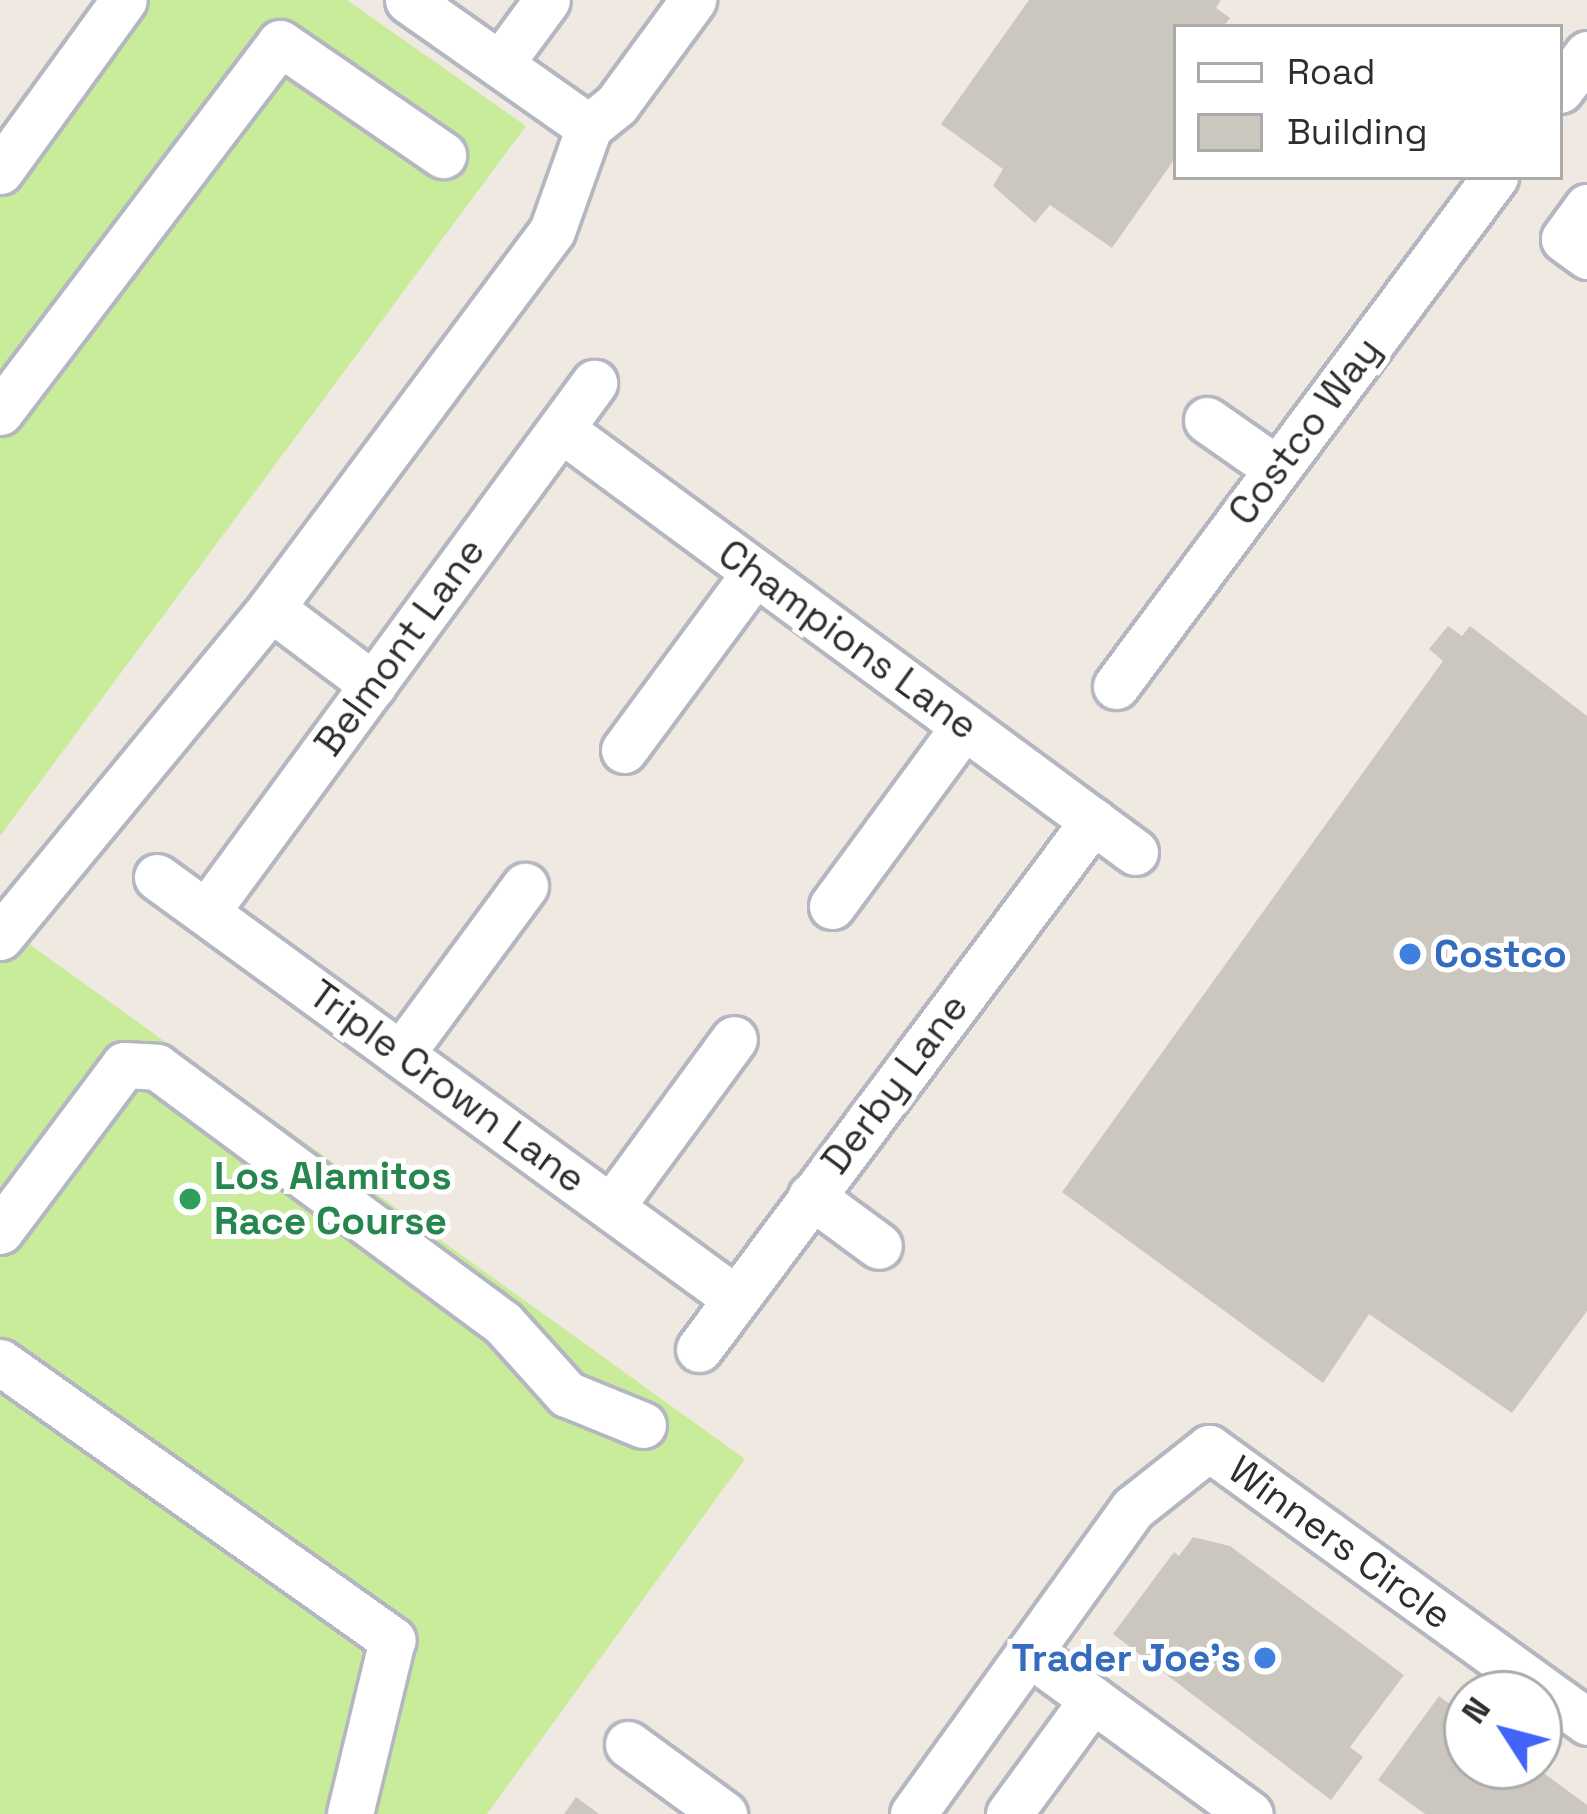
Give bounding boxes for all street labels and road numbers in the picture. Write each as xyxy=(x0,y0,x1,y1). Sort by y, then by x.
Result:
street label: Costco Way xyxy=(1219,328,1391,534)
street label: Belmont Lane xyxy=(305,529,495,765)
street label: Champions Lane xyxy=(709,530,987,750)
street label: Triple Crown Lane xyxy=(299,971,595,1203)
street label: Derby Lane xyxy=(812,985,978,1183)
street label: Winners Circle xyxy=(1219,1446,1461,1640)

